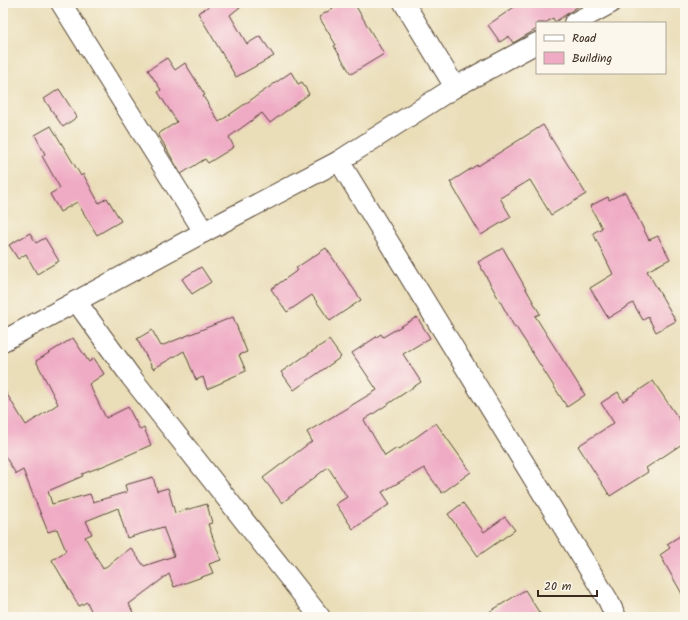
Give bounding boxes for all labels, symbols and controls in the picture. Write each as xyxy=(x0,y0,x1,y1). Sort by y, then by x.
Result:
legend xyxy=(536,22,666,74)
text: Road xyxy=(572,29,597,48)
text: Building xyxy=(572,49,612,68)
scale bar xyxy=(538,572,597,598)
text: 20 m xyxy=(544,577,572,596)

